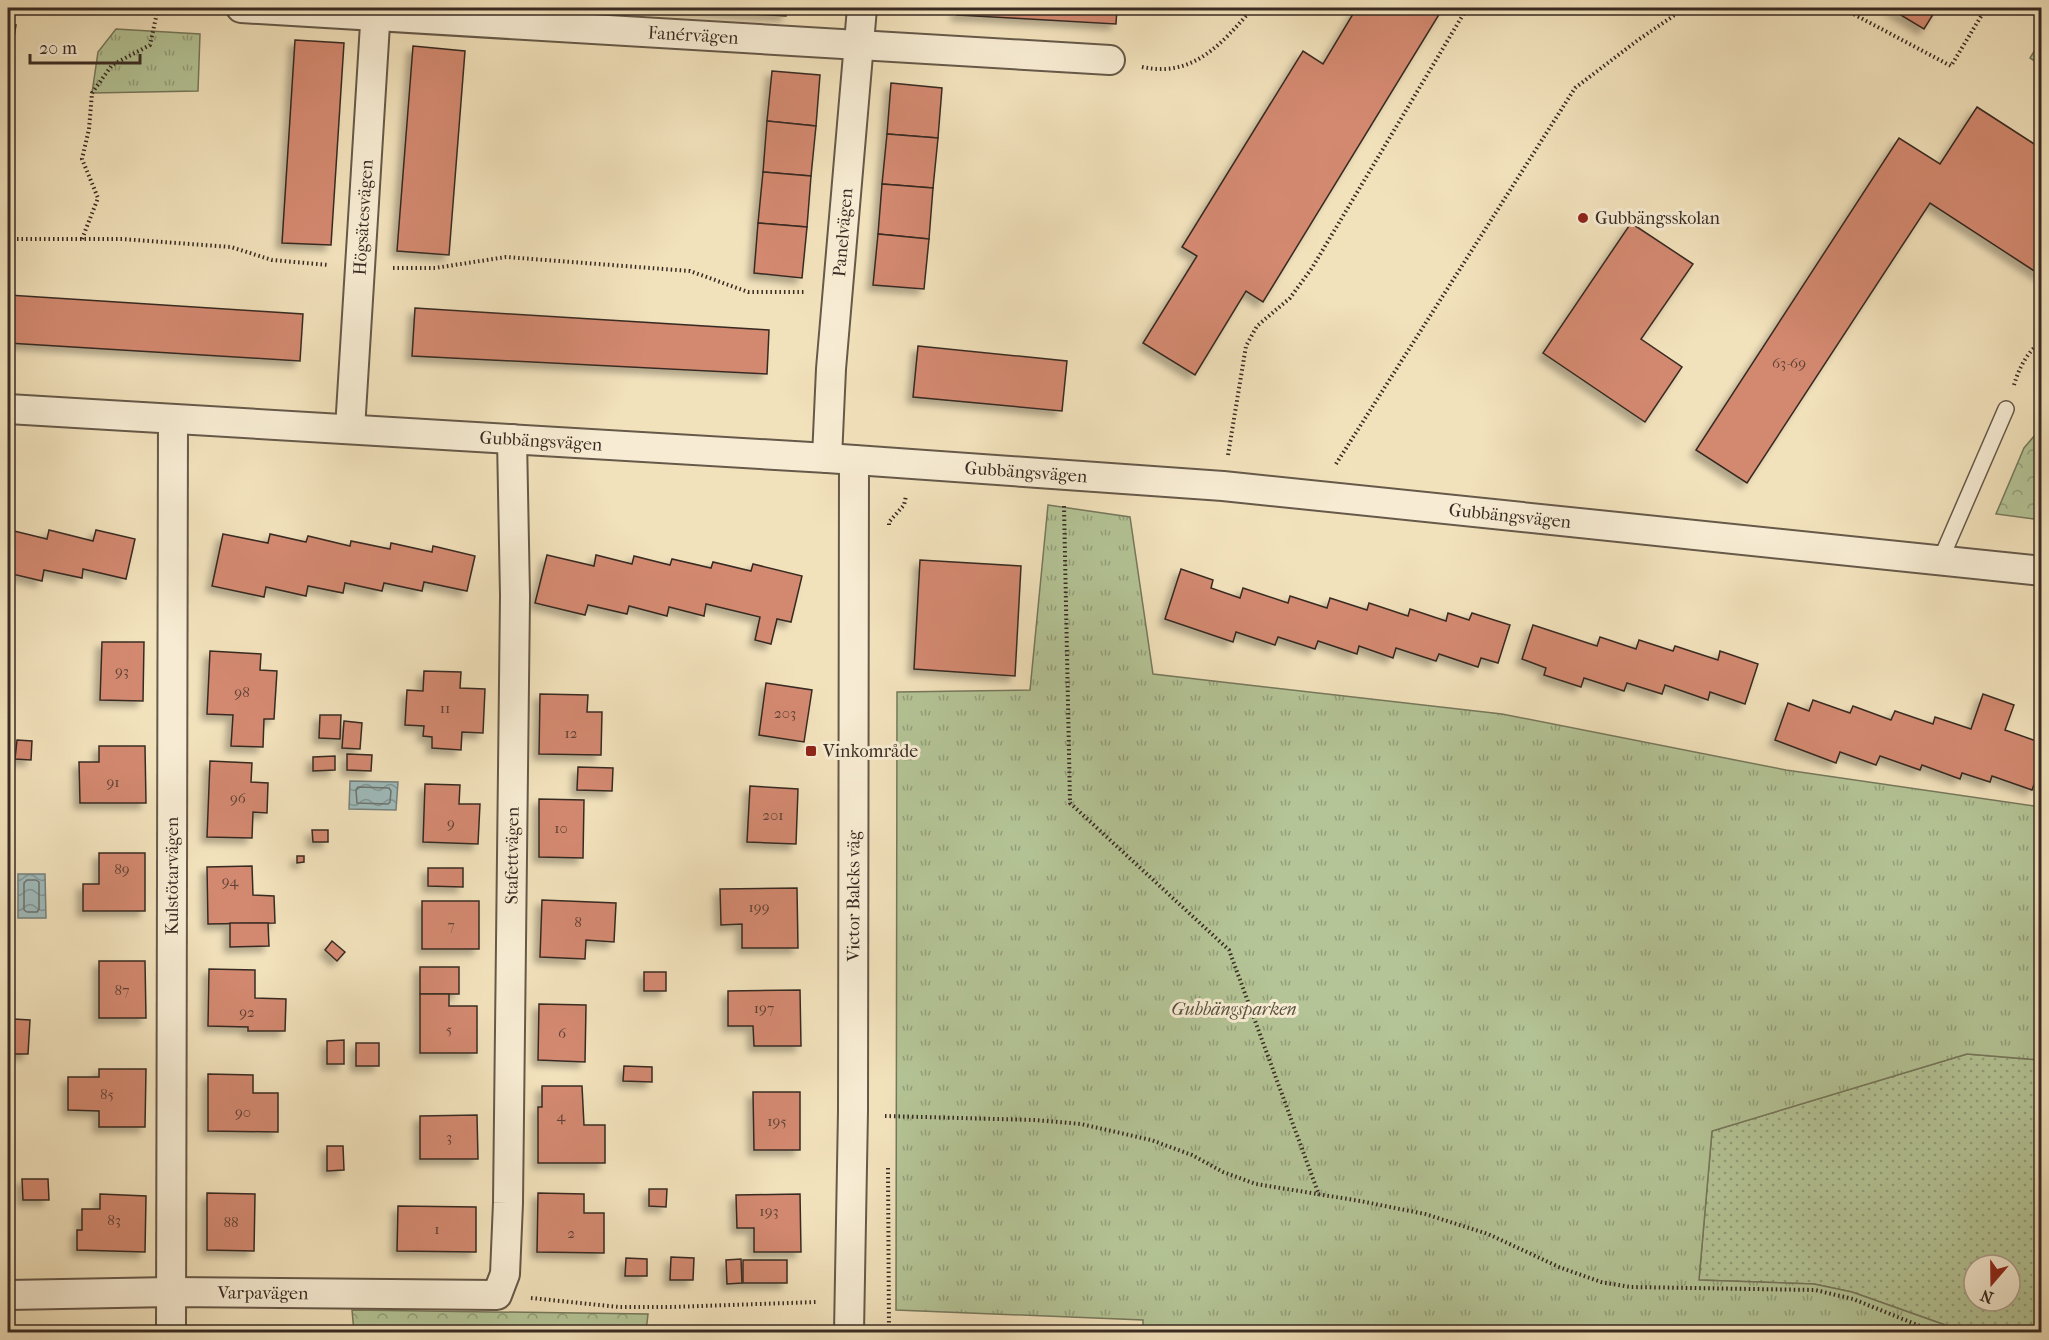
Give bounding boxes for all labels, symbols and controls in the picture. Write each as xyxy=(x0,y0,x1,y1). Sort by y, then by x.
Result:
street label: Fanérvägen xyxy=(647,22,740,49)
scale bar xyxy=(30,27,140,65)
text: 20 m xyxy=(39,38,77,59)
street label: Högsätesvägen xyxy=(350,158,378,276)
street label: Panelvägen xyxy=(829,187,858,278)
place label: Gubbängsskolan xyxy=(1595,208,1721,229)
marker: Gubbängsskolan xyxy=(1576,211,1590,225)
house number: 63-69 xyxy=(1772,354,1806,372)
street label: Gubbängsvägen xyxy=(479,427,604,456)
street label: Gubbängsvägen xyxy=(964,458,1089,487)
street label: Gubbängsvägen xyxy=(1448,499,1573,533)
house number: 93 xyxy=(115,662,129,680)
house number: 98 xyxy=(234,683,250,701)
house number: 11 xyxy=(440,699,450,717)
house number: 203 xyxy=(774,704,796,722)
house number: 12 xyxy=(564,724,578,742)
place label: Vinkområde xyxy=(822,741,918,762)
marker: Vinkområde xyxy=(804,744,818,758)
house number: 91 xyxy=(106,773,120,791)
house number: 96 xyxy=(230,789,247,807)
street label: Stafettvägen xyxy=(501,806,524,905)
house number: 201 xyxy=(762,806,784,824)
house number: 9 xyxy=(447,814,455,832)
street label: Kulstötarvägen xyxy=(162,816,183,935)
house number: 10 xyxy=(554,819,568,837)
street label: Victor Balcks väg xyxy=(843,830,864,963)
house number: 89 xyxy=(114,860,130,878)
house number: 94 xyxy=(222,872,239,890)
house number: 199 xyxy=(748,898,770,916)
house number: 8 xyxy=(574,913,582,931)
house number: 7 xyxy=(447,916,455,934)
house number: 87 xyxy=(115,981,129,999)
house number: 197 xyxy=(754,999,774,1017)
park label: Gubbängsparken xyxy=(1171,999,1297,1020)
house number: 92 xyxy=(239,1003,255,1021)
house number: 5 xyxy=(446,1020,452,1038)
house number: 6 xyxy=(558,1024,567,1042)
house number: 85 xyxy=(100,1085,114,1103)
house number: 90 xyxy=(235,1103,251,1121)
house number: 4 xyxy=(557,1107,567,1125)
house number: 195 xyxy=(767,1112,787,1130)
house number: 3 xyxy=(446,1128,452,1146)
house number: 193 xyxy=(759,1202,779,1220)
house number: 83 xyxy=(107,1211,121,1229)
house number: 88 xyxy=(223,1213,239,1231)
house number: 1 xyxy=(434,1220,440,1238)
house number: 2 xyxy=(567,1224,575,1242)
north arrow xyxy=(1962,1253,2022,1313)
street label: Varpavägen xyxy=(216,1282,309,1304)
text: N xyxy=(1977,1285,1996,1308)

